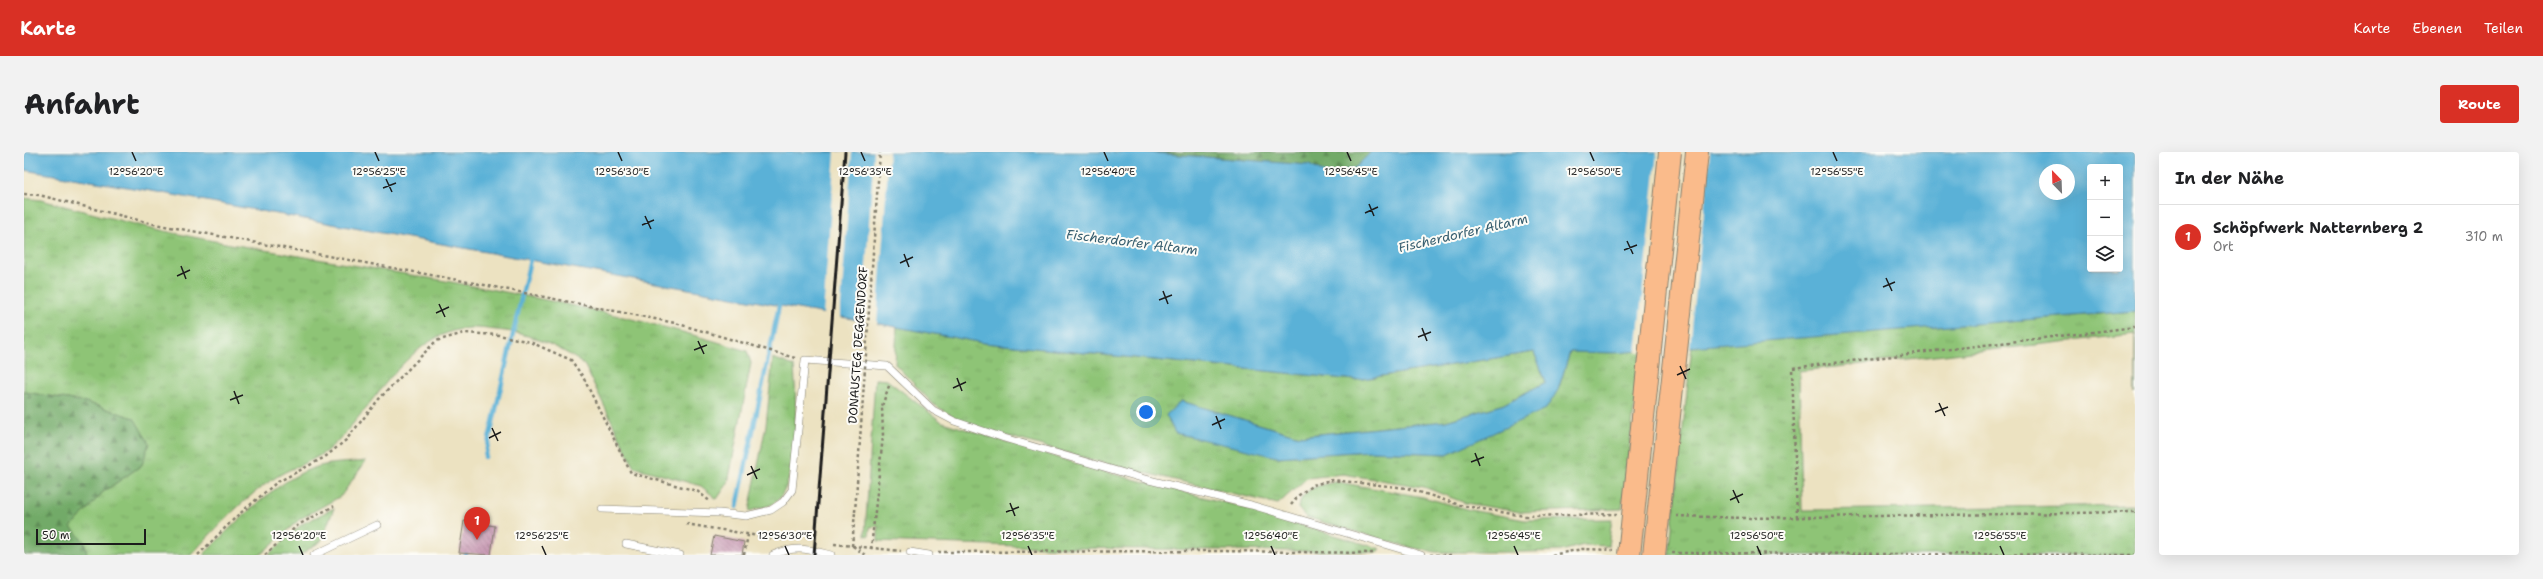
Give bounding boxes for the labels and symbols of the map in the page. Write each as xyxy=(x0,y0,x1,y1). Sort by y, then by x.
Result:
north arrow xyxy=(2039,164,2075,200)
text: 12°56'20"E xyxy=(109,165,163,178)
text: 12°56'25"E xyxy=(352,165,406,178)
text: 12°56'30"E xyxy=(595,165,649,178)
text: 12°56'35"E xyxy=(838,165,892,178)
text: 12°56'40"E xyxy=(1081,165,1135,178)
text: 12°56'45"E xyxy=(1324,165,1378,178)
text: 12°56'50"E xyxy=(1567,165,1621,178)
text: 12°56'55"E xyxy=(1811,165,1863,178)
water label: Fischerdorfer Altarm xyxy=(1397,210,1529,256)
water label: Fischerdorfer Altarm xyxy=(1065,226,1199,258)
street label: DONAUSTEG DEGGENDORF xyxy=(845,266,872,424)
your location xyxy=(1136,402,1156,422)
pin: 1 xyxy=(464,507,490,540)
scale bar xyxy=(36,527,146,546)
text: 12°56'20"E xyxy=(272,529,326,542)
text: 12°56'25"E xyxy=(515,529,569,542)
text: 12°56'30"E xyxy=(758,529,812,542)
text: 12°56'35"E xyxy=(1001,529,1055,542)
text: 12°56'40"E xyxy=(1244,529,1298,542)
text: 12°56'45"E xyxy=(1487,529,1541,542)
text: 12°56'50"E xyxy=(1730,529,1784,542)
text: 12°56'55"E xyxy=(1974,529,2026,542)

